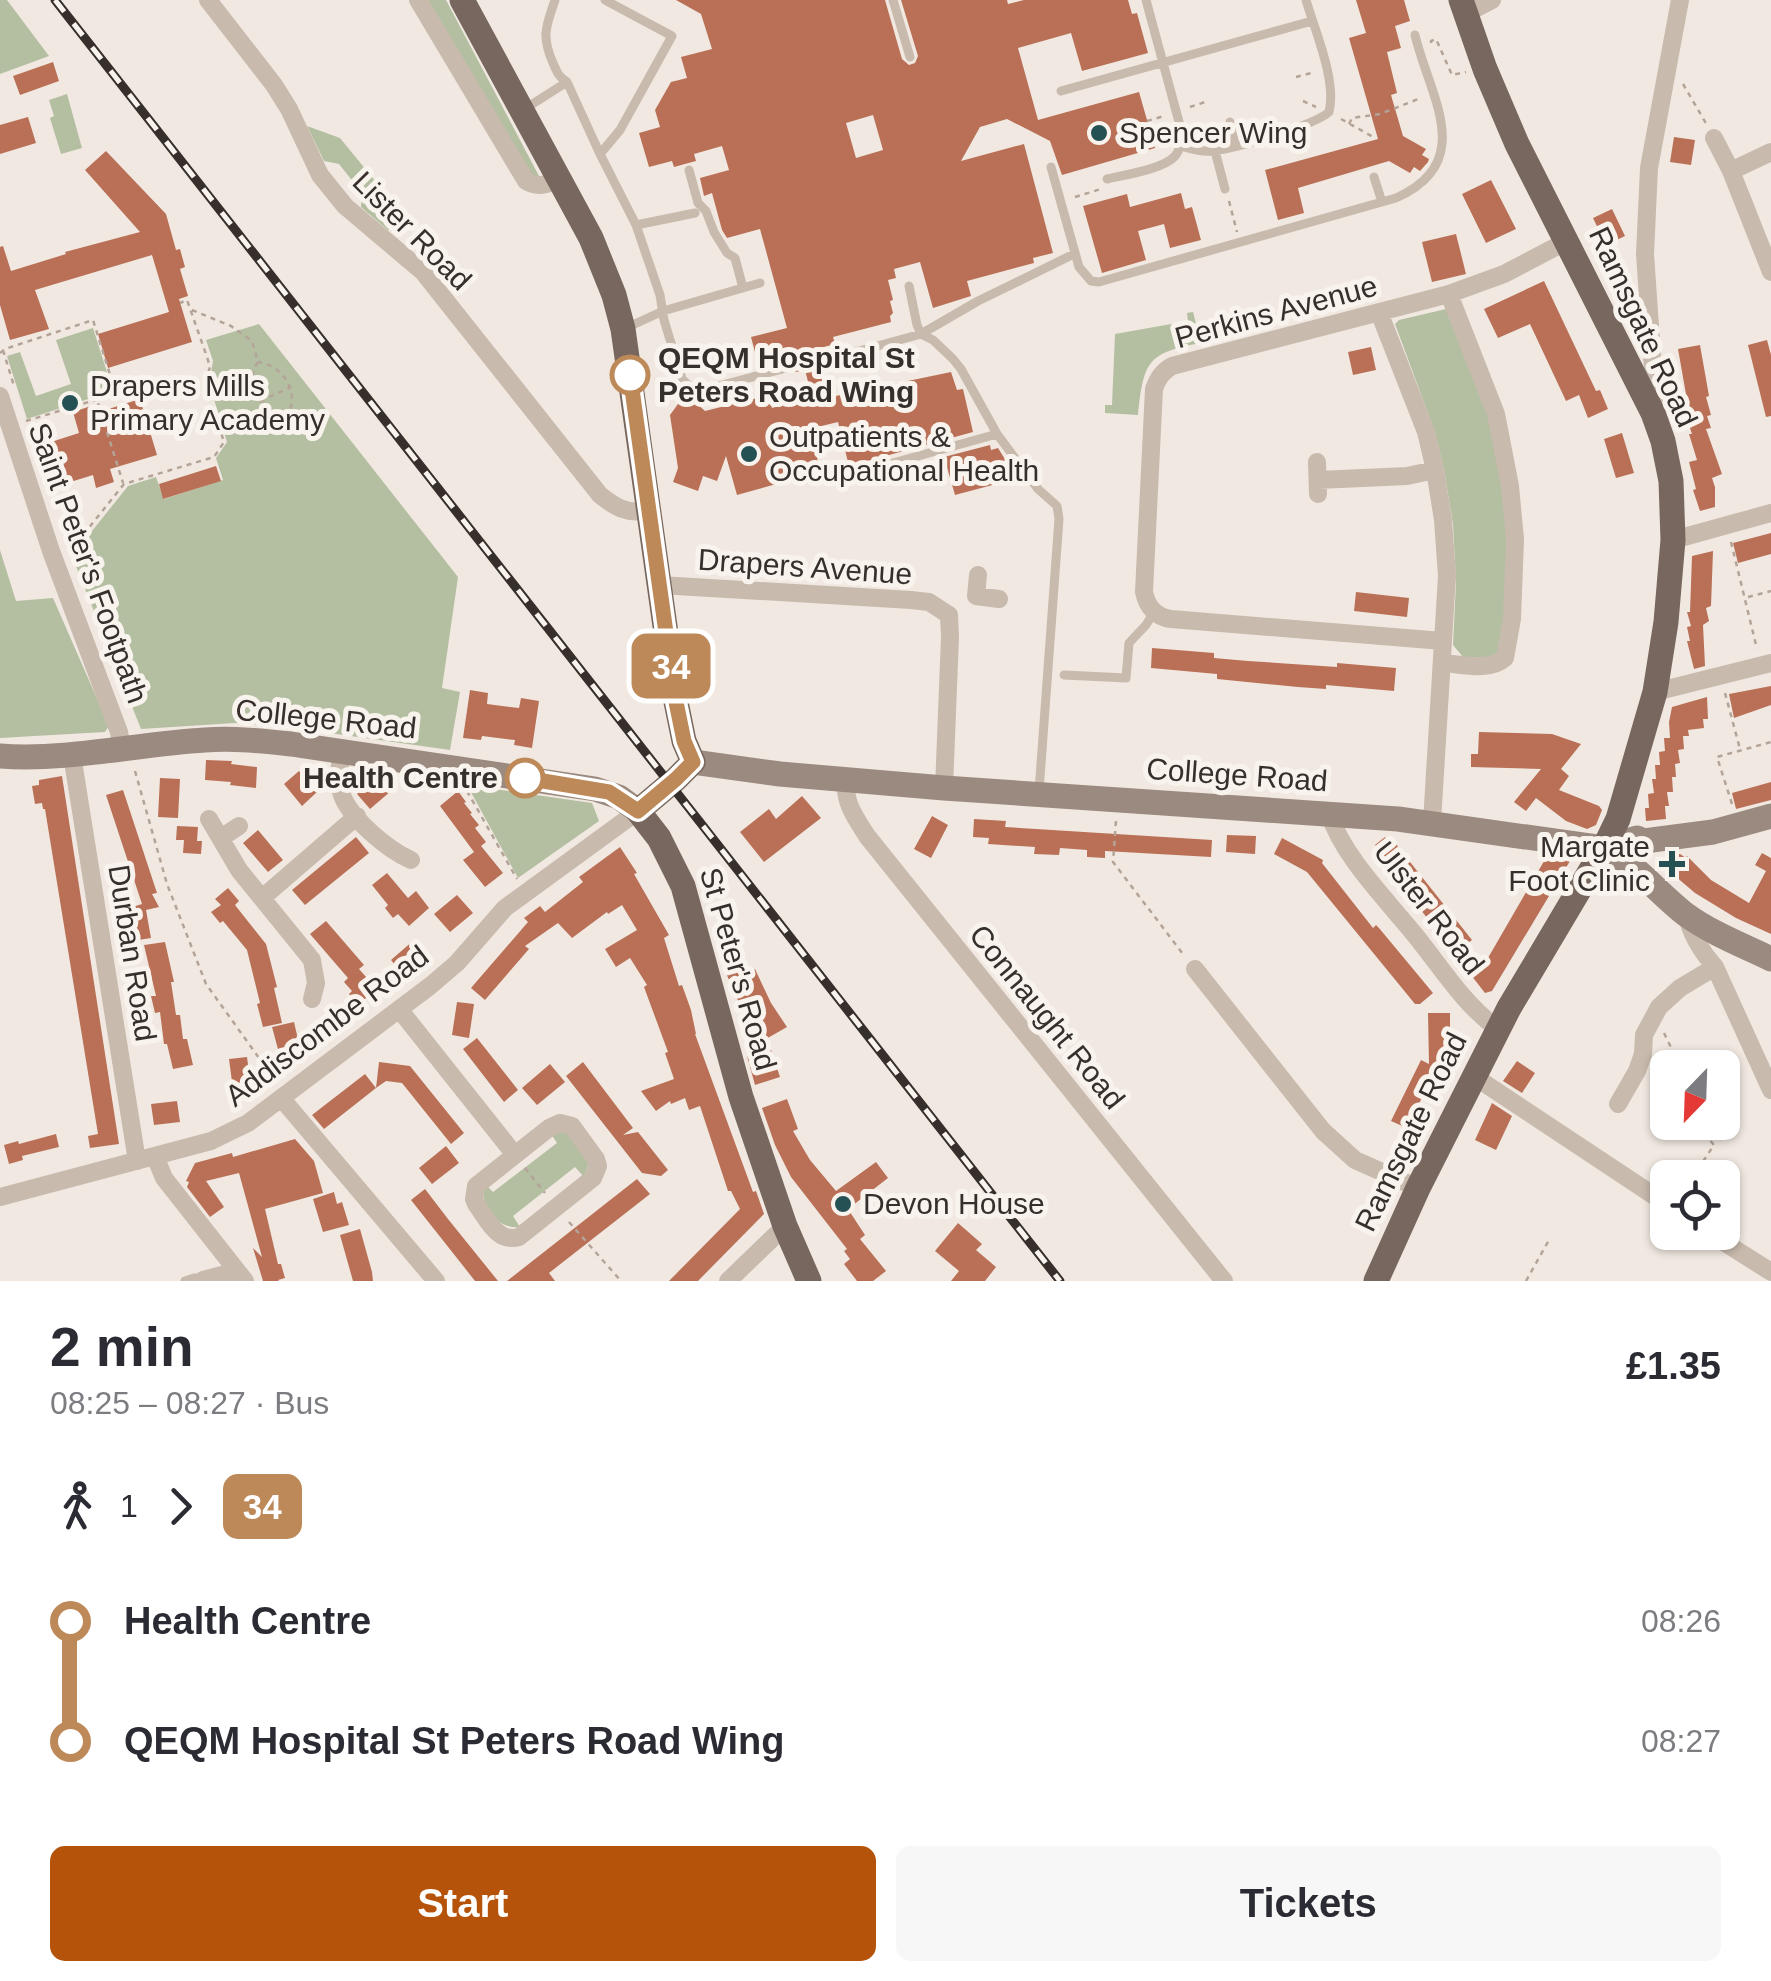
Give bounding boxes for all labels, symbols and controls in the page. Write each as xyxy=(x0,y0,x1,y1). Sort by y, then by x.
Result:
place label: Spencer Wing xyxy=(1119,116,1307,149)
marker: Spencer Wing xyxy=(1088,122,1110,144)
street label: Lister Road xyxy=(346,165,478,297)
street label: Ramsgate Road xyxy=(1583,222,1704,432)
street label: Perkins Avenue xyxy=(1171,269,1381,354)
place label: QEQM Hospital St Peters Road Wing xyxy=(658,341,915,408)
marker: QEQM Hospital St Peters Road Wing xyxy=(611,356,649,394)
place label: Drapers Mills Primary Academy xyxy=(90,369,325,436)
marker: Drapers Mills Primary Academy xyxy=(59,392,81,414)
street label: Saint Peter's Footpath xyxy=(22,418,155,708)
place label: Outpatients & Occupational Health xyxy=(769,420,1039,487)
marker: Outpatients & Occupational Health xyxy=(738,443,760,465)
street label: Drapers Avenue xyxy=(697,543,913,590)
line badge: 34 xyxy=(626,634,716,698)
text: 34 xyxy=(652,647,690,686)
street label: College Road xyxy=(234,693,418,744)
street label: College Road xyxy=(1145,752,1329,797)
marker: Health Centre xyxy=(506,759,544,797)
place label: Health Centre xyxy=(303,761,498,794)
place label: Margate Foot Clinic xyxy=(1508,830,1650,897)
street label: Ulster Road xyxy=(1368,835,1491,980)
marker: Margate Foot Clinic xyxy=(1659,851,1685,877)
street label: Durban Road xyxy=(102,862,163,1044)
street label: St Peter's Road xyxy=(694,864,783,1074)
street label: Connaught Road xyxy=(963,918,1132,1115)
street label: Addiscombe Road xyxy=(219,939,435,1113)
street label: Ramsgate Road xyxy=(1348,1027,1473,1236)
north arrow xyxy=(1650,1050,1740,1140)
map controls xyxy=(1650,1050,1740,1250)
button: locate xyxy=(1650,1160,1740,1250)
place label: Devon House xyxy=(863,1187,1045,1220)
marker: Devon House xyxy=(832,1193,854,1215)
text: 2 min xyxy=(50,1316,194,1378)
text: £1.35 xyxy=(1626,1345,1721,1387)
text: 08:25 – 08:27 · Bus xyxy=(50,1385,329,1421)
icon: walk xyxy=(50,1479,105,1534)
icon: forward xyxy=(153,1479,208,1534)
text: 34 xyxy=(243,1487,282,1526)
text: 1 xyxy=(120,1488,138,1524)
text: Health Centre xyxy=(124,1600,371,1642)
text: 08:26 xyxy=(1641,1603,1721,1639)
text: QEQM Hospital St Peters Road Wing xyxy=(124,1720,785,1762)
text: 08:27 xyxy=(1641,1723,1721,1759)
button: Start xyxy=(50,1846,876,1961)
button: Tickets xyxy=(896,1846,1721,1961)

